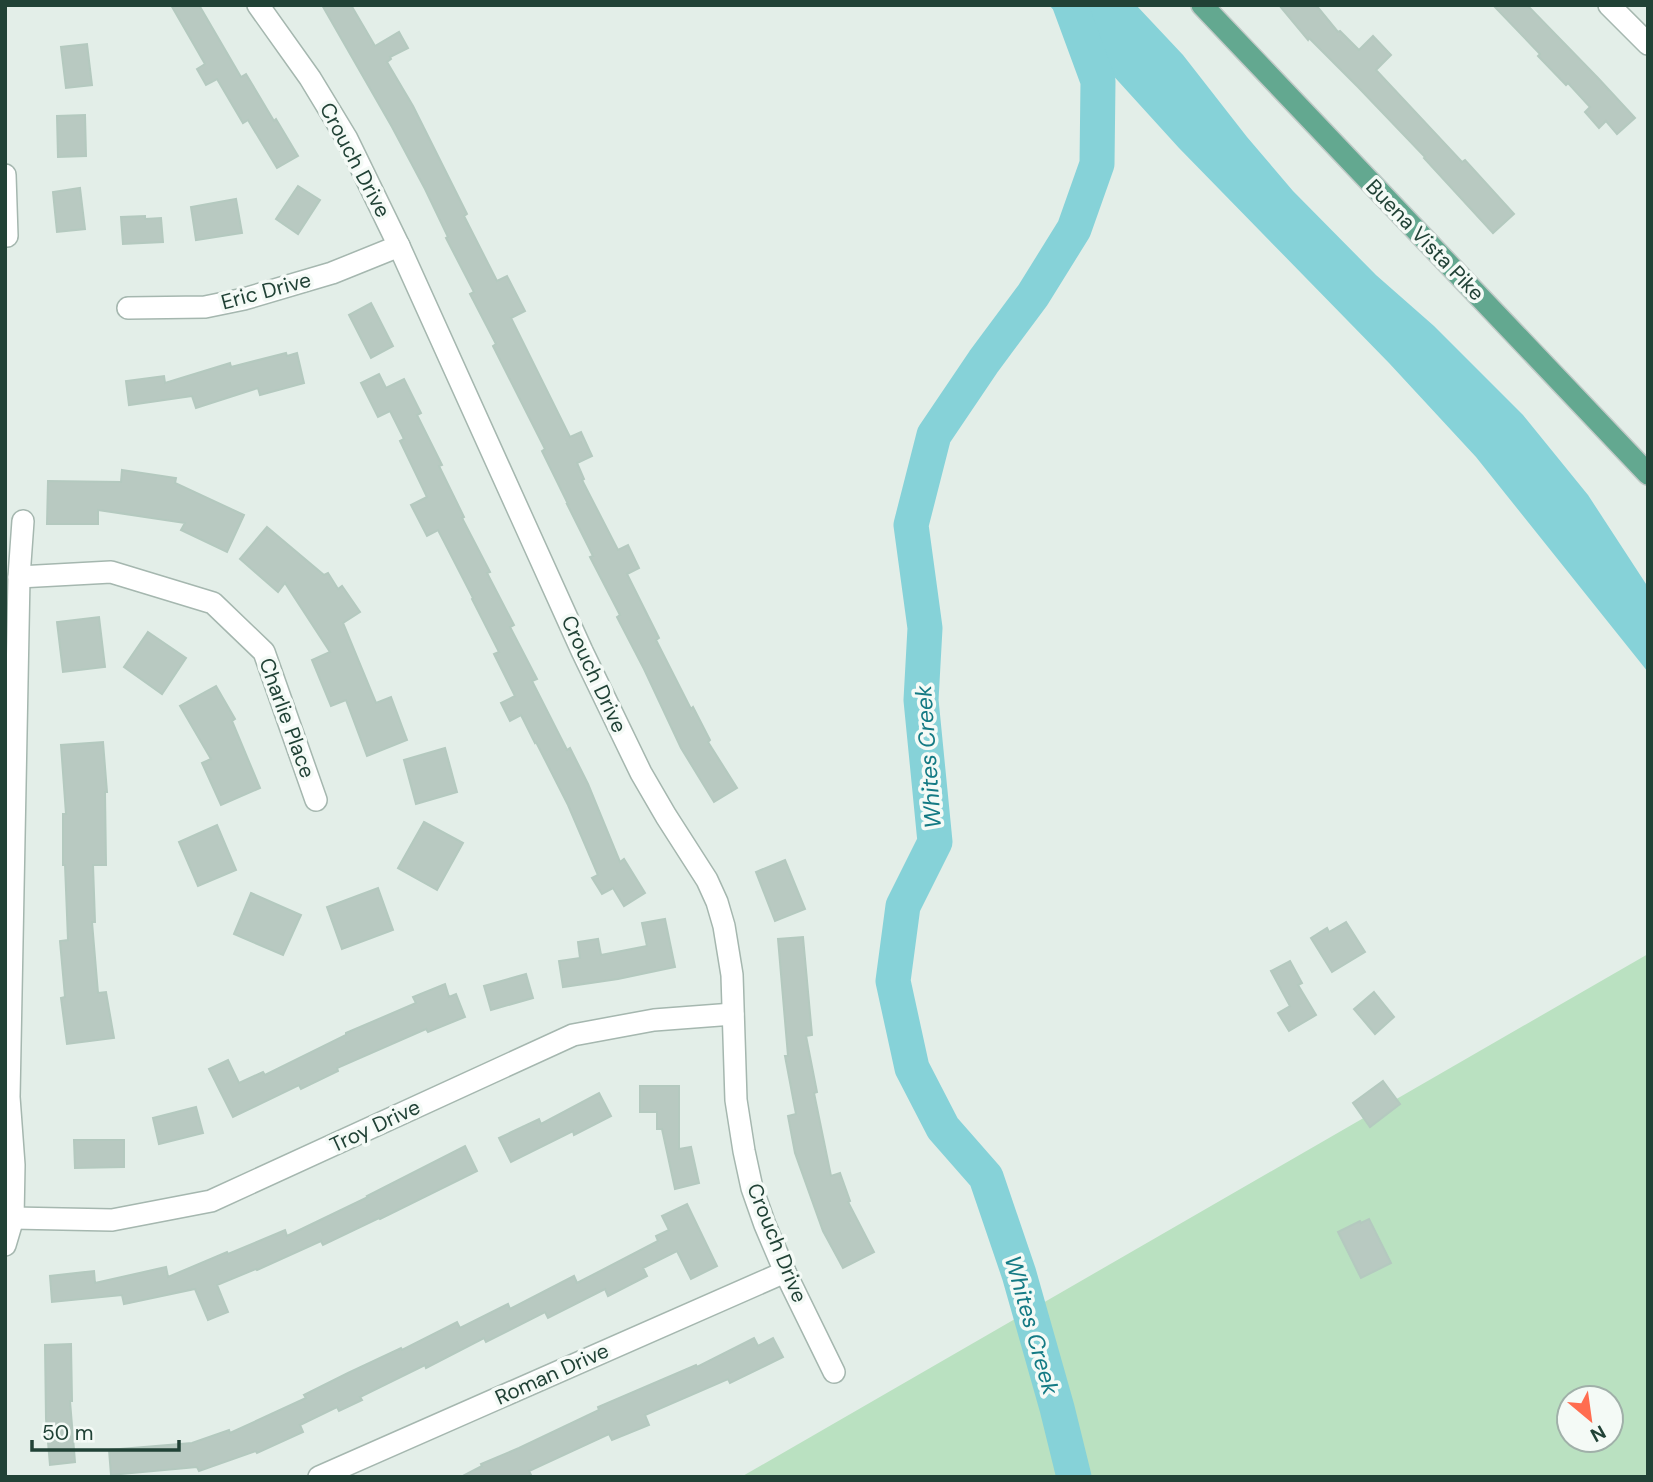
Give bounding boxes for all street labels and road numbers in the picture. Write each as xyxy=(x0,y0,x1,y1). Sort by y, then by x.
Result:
street label: Crouch Drive xyxy=(313,98,397,222)
street label: Buena Vista Pike xyxy=(1360,173,1490,307)
street label: Eric Drive xyxy=(218,266,314,316)
street label: Crouch Drive xyxy=(555,611,633,737)
street label: Charlie Place xyxy=(252,654,322,782)
street label: Troy Drive xyxy=(325,1093,425,1159)
street label: Crouch Drive xyxy=(740,1179,814,1307)
street label: Roman Drive xyxy=(491,1336,613,1412)

